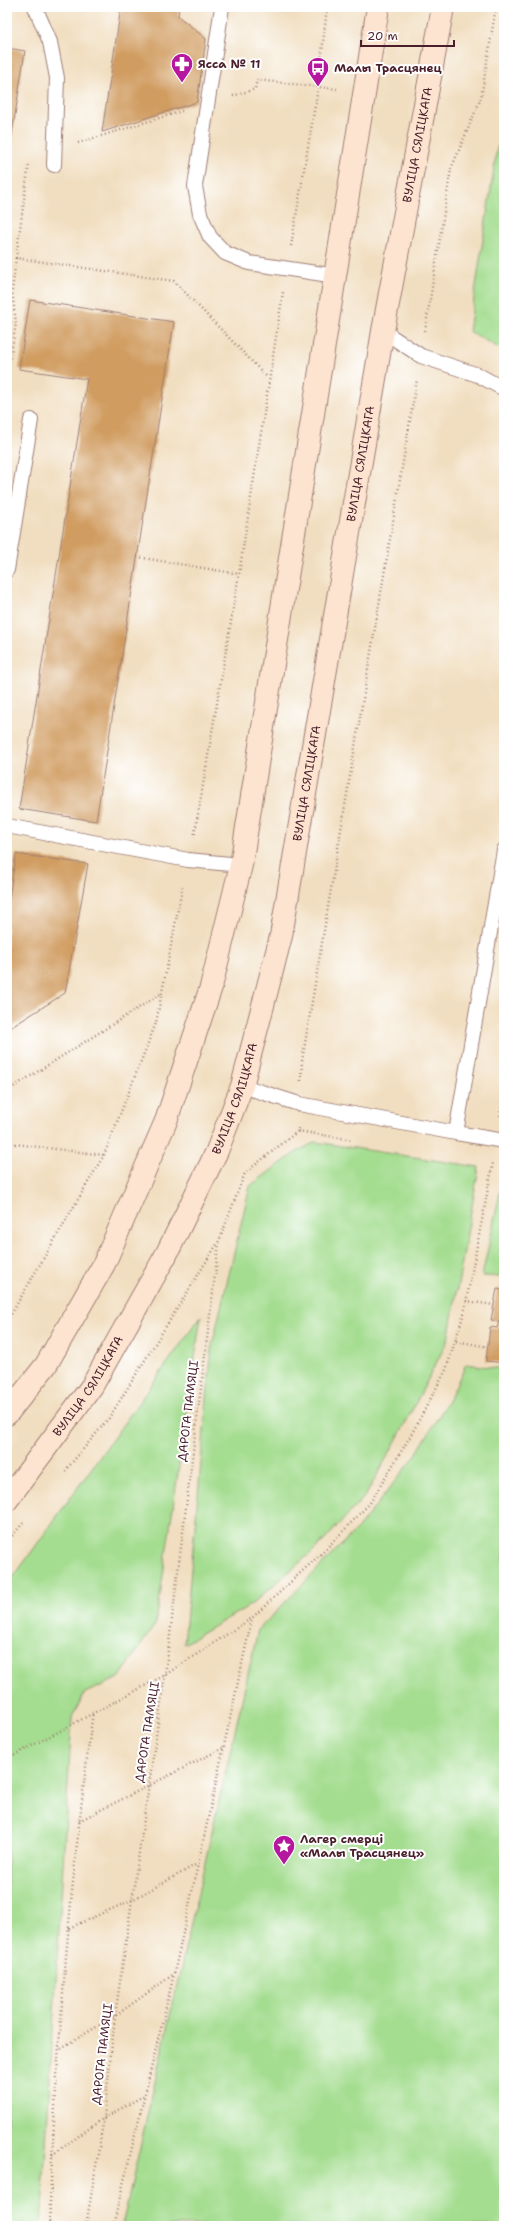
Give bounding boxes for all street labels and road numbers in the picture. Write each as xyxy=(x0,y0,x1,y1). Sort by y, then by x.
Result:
street label: ВУЛІЦА СЯЛІЦКАГА xyxy=(399,85,436,204)
street label: ВУЛІЦА СЯЛІЦКАГА xyxy=(343,404,378,523)
street label: ВУЛІЦА СЯЛІЦКАГА xyxy=(289,724,324,842)
street label: ВУЛІЦА СЯЛІЦКАГА xyxy=(208,1041,261,1157)
street label: ВУЛІЦА СЯЛІЦКАГА xyxy=(49,1333,127,1440)
street label: ДАРОГА ПАМЯЦІ xyxy=(174,1359,202,1463)
street label: ДАРОГА ПАМЯЦІ xyxy=(131,1680,163,1784)
street label: ДАРОГА ПАМЯЦІ xyxy=(88,2002,116,2106)

